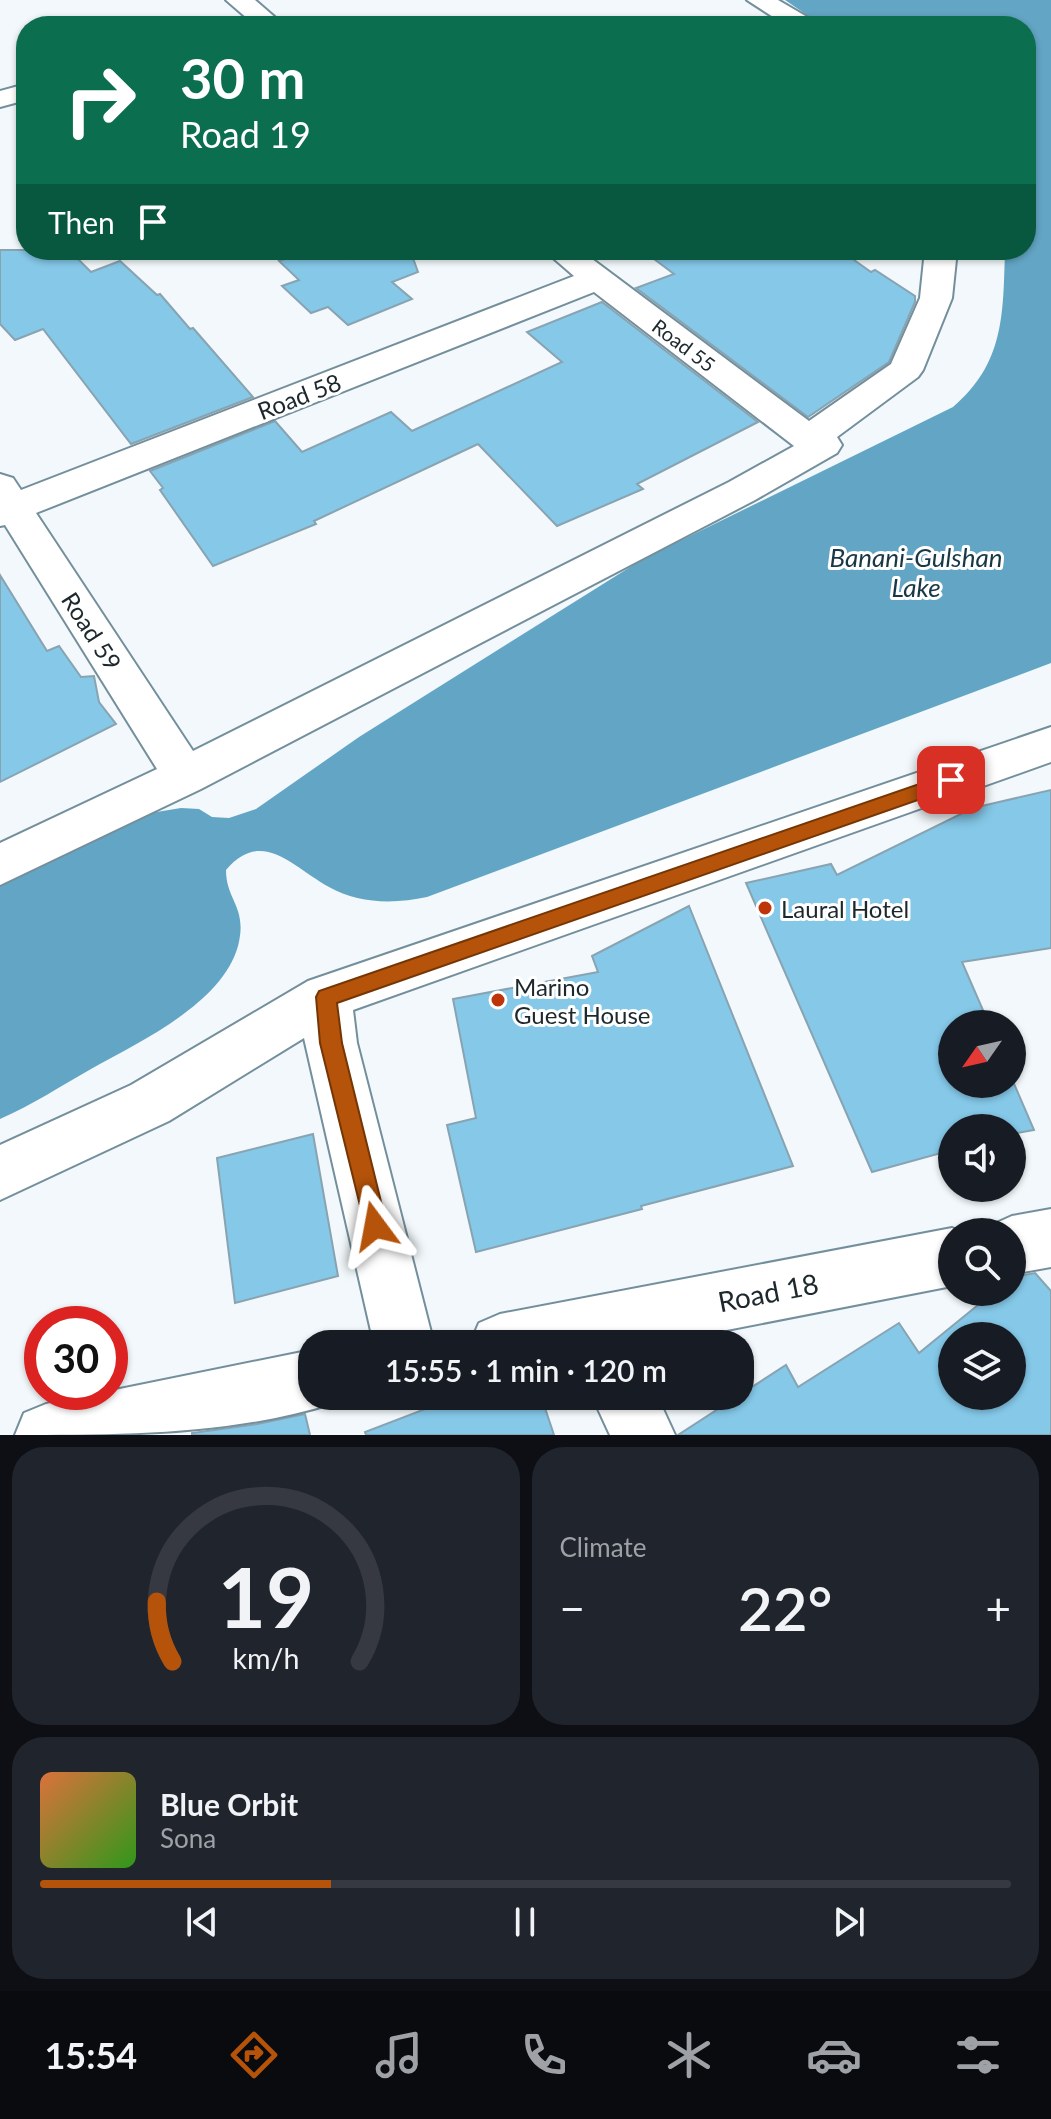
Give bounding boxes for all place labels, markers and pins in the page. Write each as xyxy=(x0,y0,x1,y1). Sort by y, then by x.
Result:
pin xyxy=(917,746,985,814)
place label: Laural Hotel xyxy=(781,894,909,923)
marker: Laural Hotel xyxy=(756,899,774,917)
place label: Marino Guest House xyxy=(514,972,651,1029)
marker: Marino Guest House xyxy=(489,991,507,1009)

